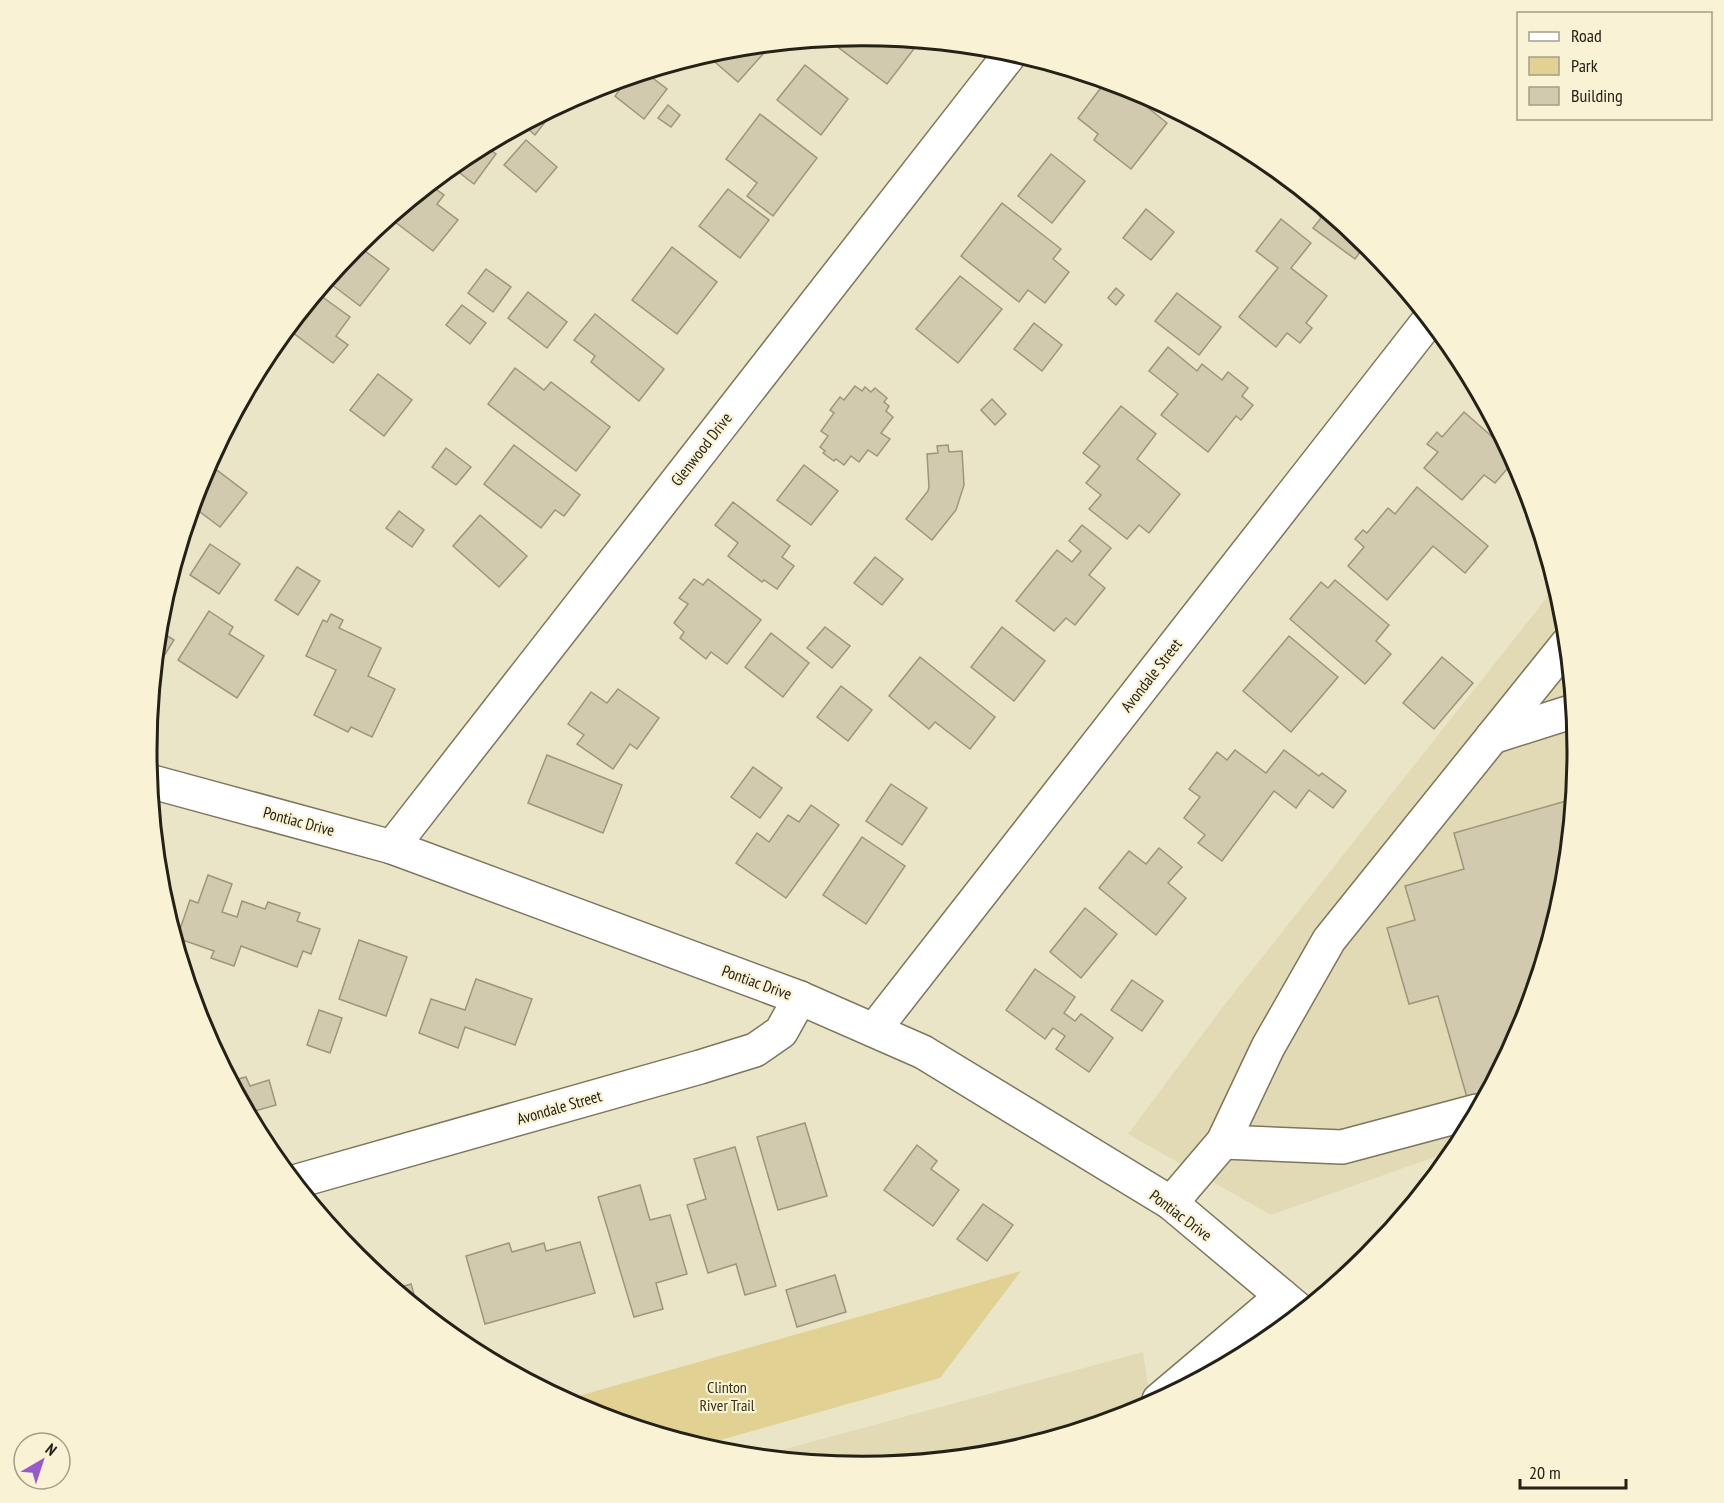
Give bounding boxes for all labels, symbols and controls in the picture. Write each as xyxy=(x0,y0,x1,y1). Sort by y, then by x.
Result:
legend xyxy=(1517,12,1712,120)
text: Road xyxy=(1571,24,1602,47)
text: Park xyxy=(1571,54,1598,77)
text: Building xyxy=(1571,84,1623,107)
street label: Glenwood Drive xyxy=(666,408,736,490)
street label: Avondale Street xyxy=(1116,634,1186,716)
street label: Pontiac Drive xyxy=(261,802,337,840)
street label: Pontiac Drive xyxy=(719,960,795,1004)
street label: Avondale Street xyxy=(514,1085,604,1129)
street label: Pontiac Drive xyxy=(1146,1185,1216,1245)
park label: Clinton River Trail xyxy=(699,1377,755,1415)
north arrow xyxy=(12,1431,72,1491)
text: N xyxy=(42,1439,61,1460)
scale bar xyxy=(1520,1452,1626,1490)
text: 20 m xyxy=(1529,1461,1561,1484)

